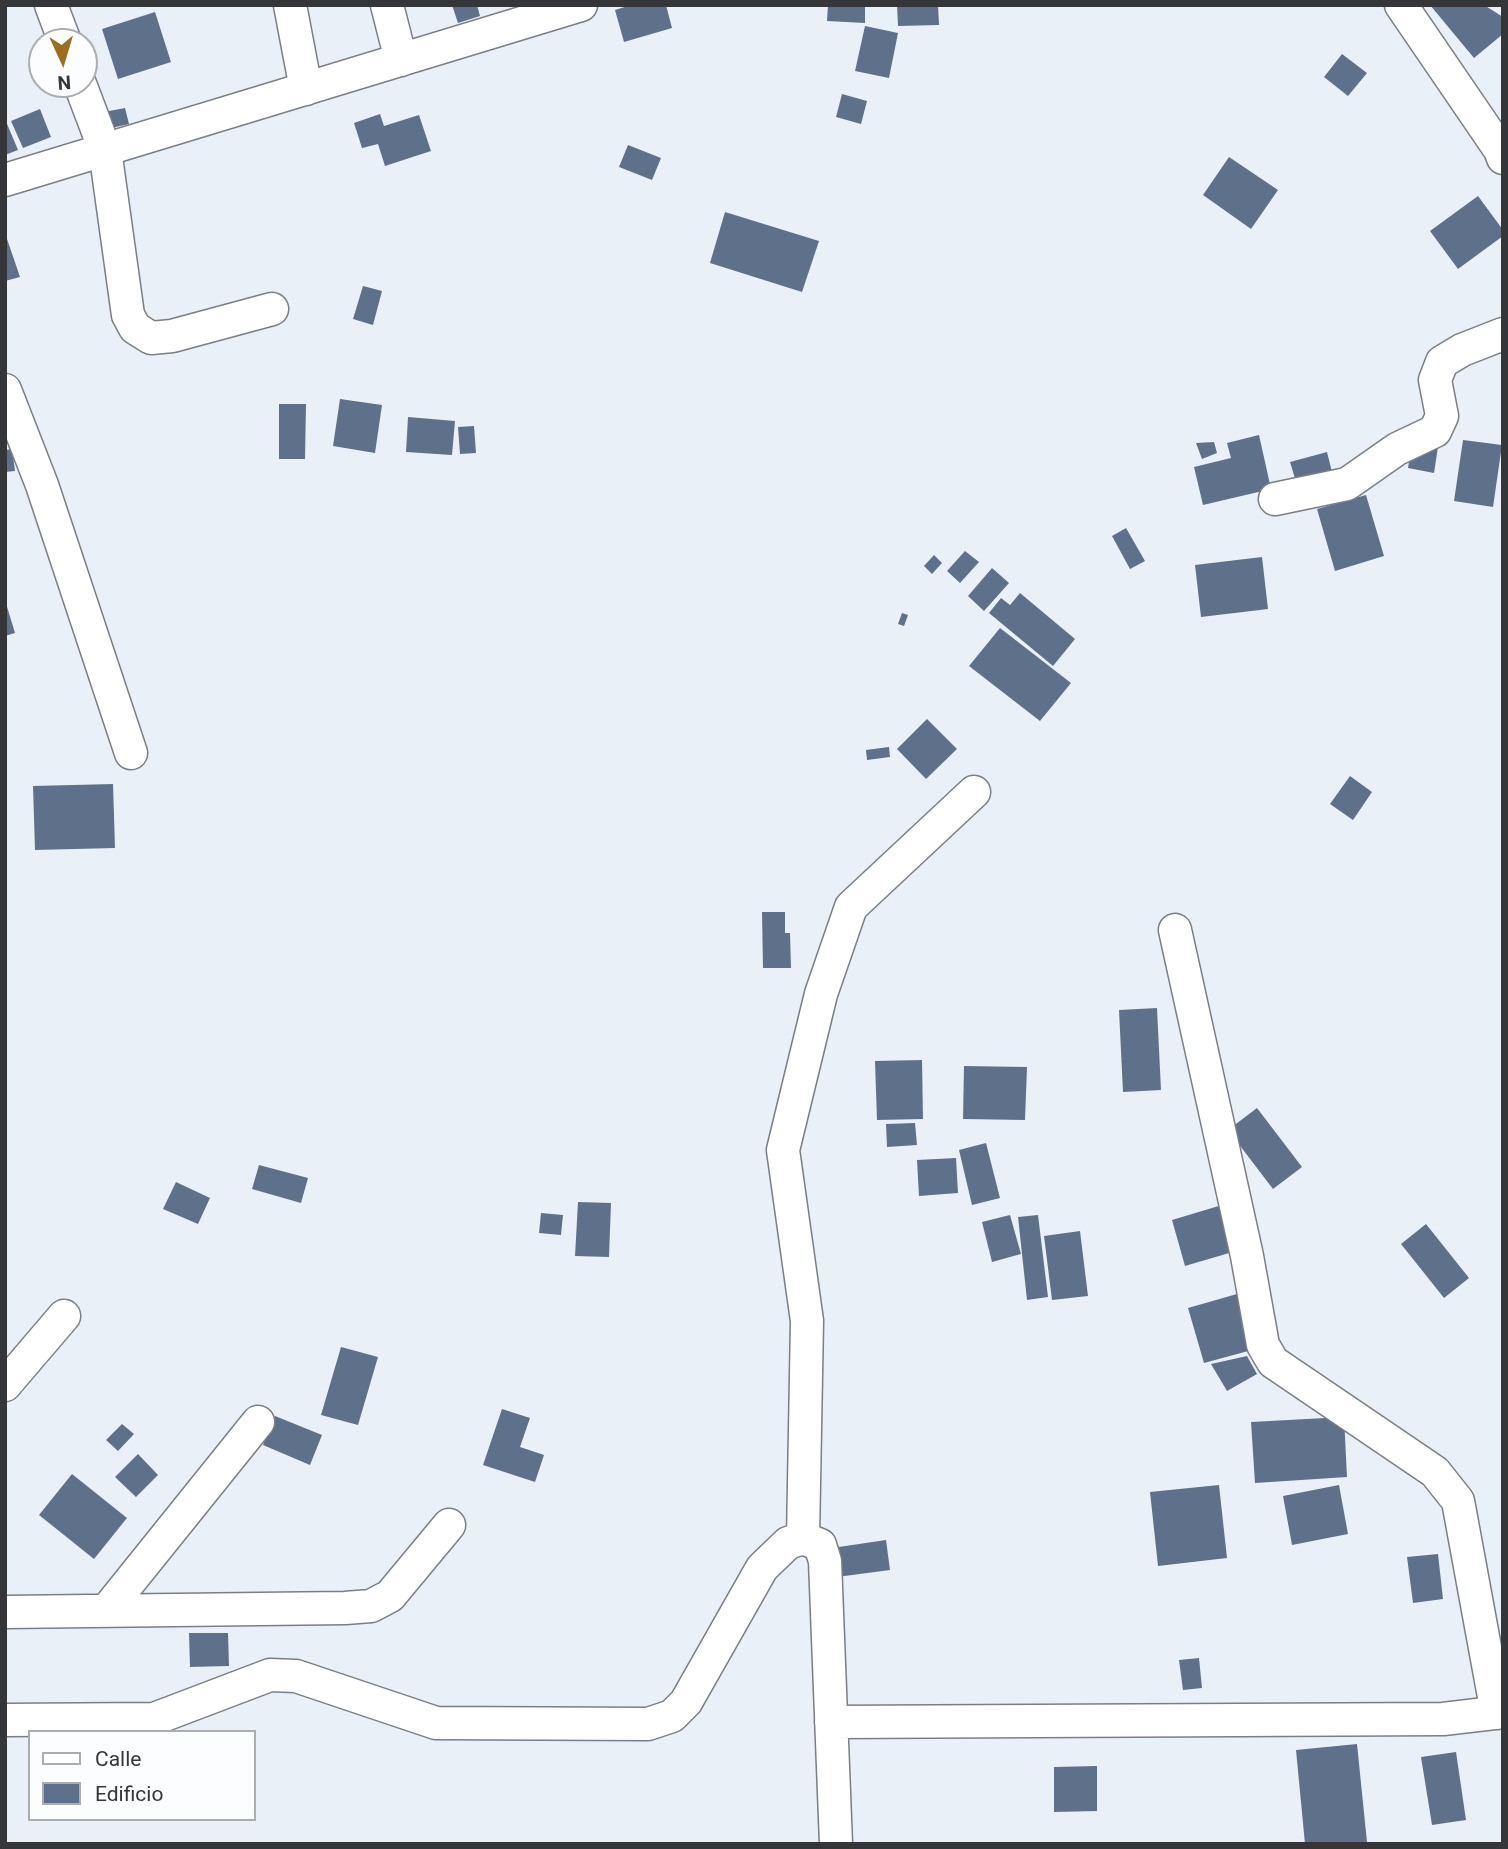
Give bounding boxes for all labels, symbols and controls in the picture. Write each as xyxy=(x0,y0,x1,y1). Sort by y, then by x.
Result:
north arrow xyxy=(28,28,98,98)
text: N xyxy=(57,71,72,94)
legend xyxy=(28,1730,256,1821)
text: Calle xyxy=(95,1747,141,1771)
text: Edificio xyxy=(95,1782,163,1806)

